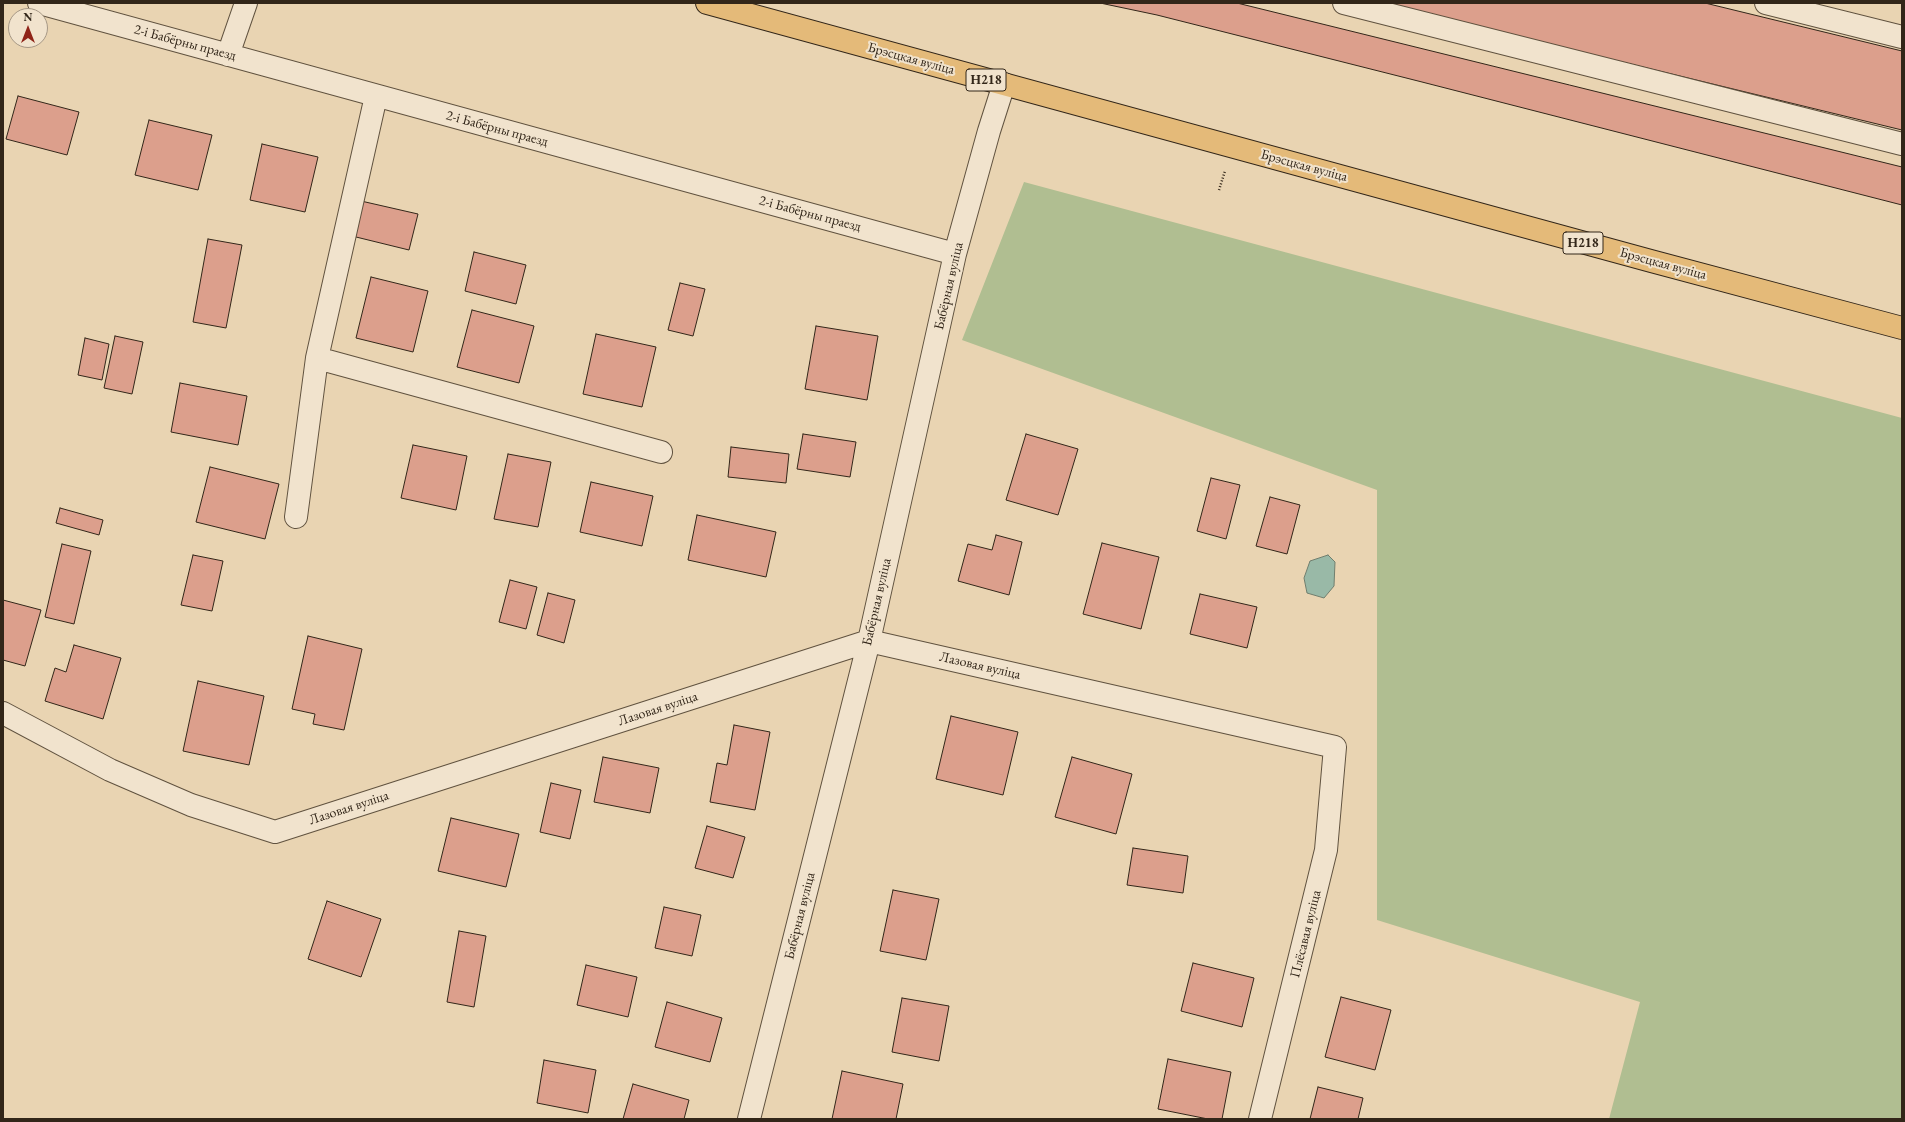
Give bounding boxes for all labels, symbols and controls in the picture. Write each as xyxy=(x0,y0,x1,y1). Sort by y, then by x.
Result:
north arrow xyxy=(8,8,48,48)
text: N xyxy=(24,10,32,24)
street label: 2-і Бабёрны праезд xyxy=(132,21,238,65)
street label: Брэсцкая вуліца xyxy=(866,39,956,79)
road number: Н218 xyxy=(966,69,1006,91)
street label: 2-і Бабёрны праезд xyxy=(444,107,550,151)
street label: Брэсцкая вуліца xyxy=(1259,146,1349,186)
street label: 2-і Бабёрны праезд xyxy=(757,192,863,236)
road number: Н218 xyxy=(1563,232,1603,254)
street label: Бабёрная вуліца xyxy=(931,241,967,331)
street label: Брэсцкая вуліца xyxy=(1618,244,1708,284)
street label: Бабёрная вуліца xyxy=(859,557,895,647)
street label: Лазовая вуліца xyxy=(938,649,1022,683)
street label: Лазовая вуліца xyxy=(616,688,700,730)
street label: Лазовая вуліца xyxy=(307,787,391,829)
street label: Бабёрная вуліца xyxy=(781,871,819,961)
street label: Плёсавая вуліца xyxy=(1287,888,1325,980)

